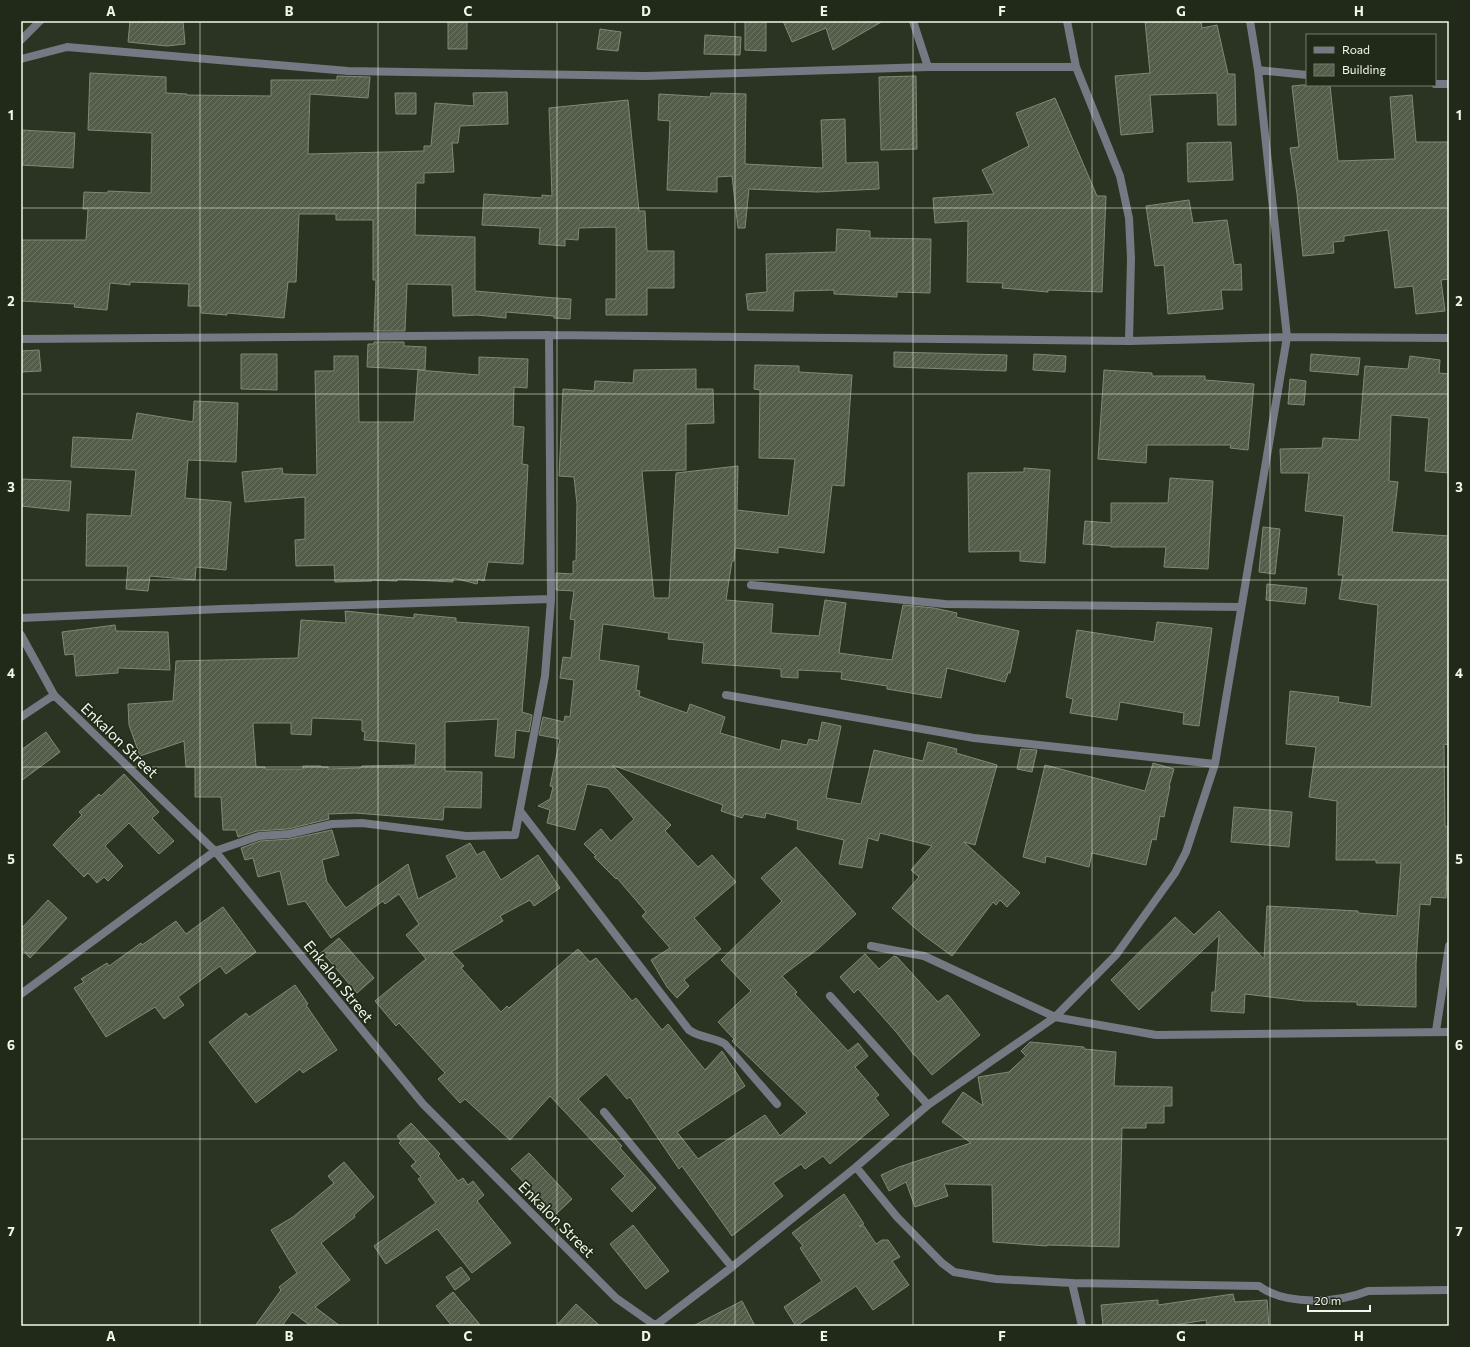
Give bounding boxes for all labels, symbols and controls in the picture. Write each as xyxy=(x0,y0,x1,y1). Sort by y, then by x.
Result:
text: A xyxy=(106,3,116,19)
text: B xyxy=(285,3,294,19)
text: C xyxy=(464,3,473,19)
text: D xyxy=(641,3,651,19)
text: E xyxy=(820,3,828,19)
text: F xyxy=(998,3,1006,19)
text: G xyxy=(1176,3,1186,19)
text: H xyxy=(1354,3,1364,19)
legend xyxy=(1306,34,1436,86)
text: Road xyxy=(1342,42,1370,56)
text: Building xyxy=(1342,62,1386,76)
text: 1 xyxy=(8,107,14,123)
text: 1 xyxy=(1456,107,1462,123)
text: 2 xyxy=(7,293,15,309)
text: 2 xyxy=(1455,293,1463,309)
text: 3 xyxy=(7,479,15,495)
text: 3 xyxy=(1455,479,1463,495)
text: 4 xyxy=(7,665,15,681)
text: 4 xyxy=(1455,665,1463,681)
street label: Enkalon Street xyxy=(78,699,162,781)
text: 5 xyxy=(7,851,15,867)
text: 5 xyxy=(1455,851,1463,867)
street label: Enkalon Street xyxy=(301,936,377,1026)
text: 6 xyxy=(7,1037,15,1053)
text: 6 xyxy=(1455,1037,1463,1053)
street label: Enkalon Street xyxy=(515,1177,599,1261)
text: 7 xyxy=(7,1223,15,1239)
text: 7 xyxy=(1455,1223,1463,1239)
scale bar xyxy=(1308,1287,1370,1313)
text: 20 m xyxy=(1314,1293,1341,1307)
text: A xyxy=(106,1328,116,1344)
text: B xyxy=(285,1328,294,1344)
text: C xyxy=(464,1328,473,1344)
text: D xyxy=(641,1328,651,1344)
text: E xyxy=(820,1328,828,1344)
text: F xyxy=(998,1328,1006,1344)
text: G xyxy=(1176,1328,1186,1344)
text: H xyxy=(1354,1328,1364,1344)

